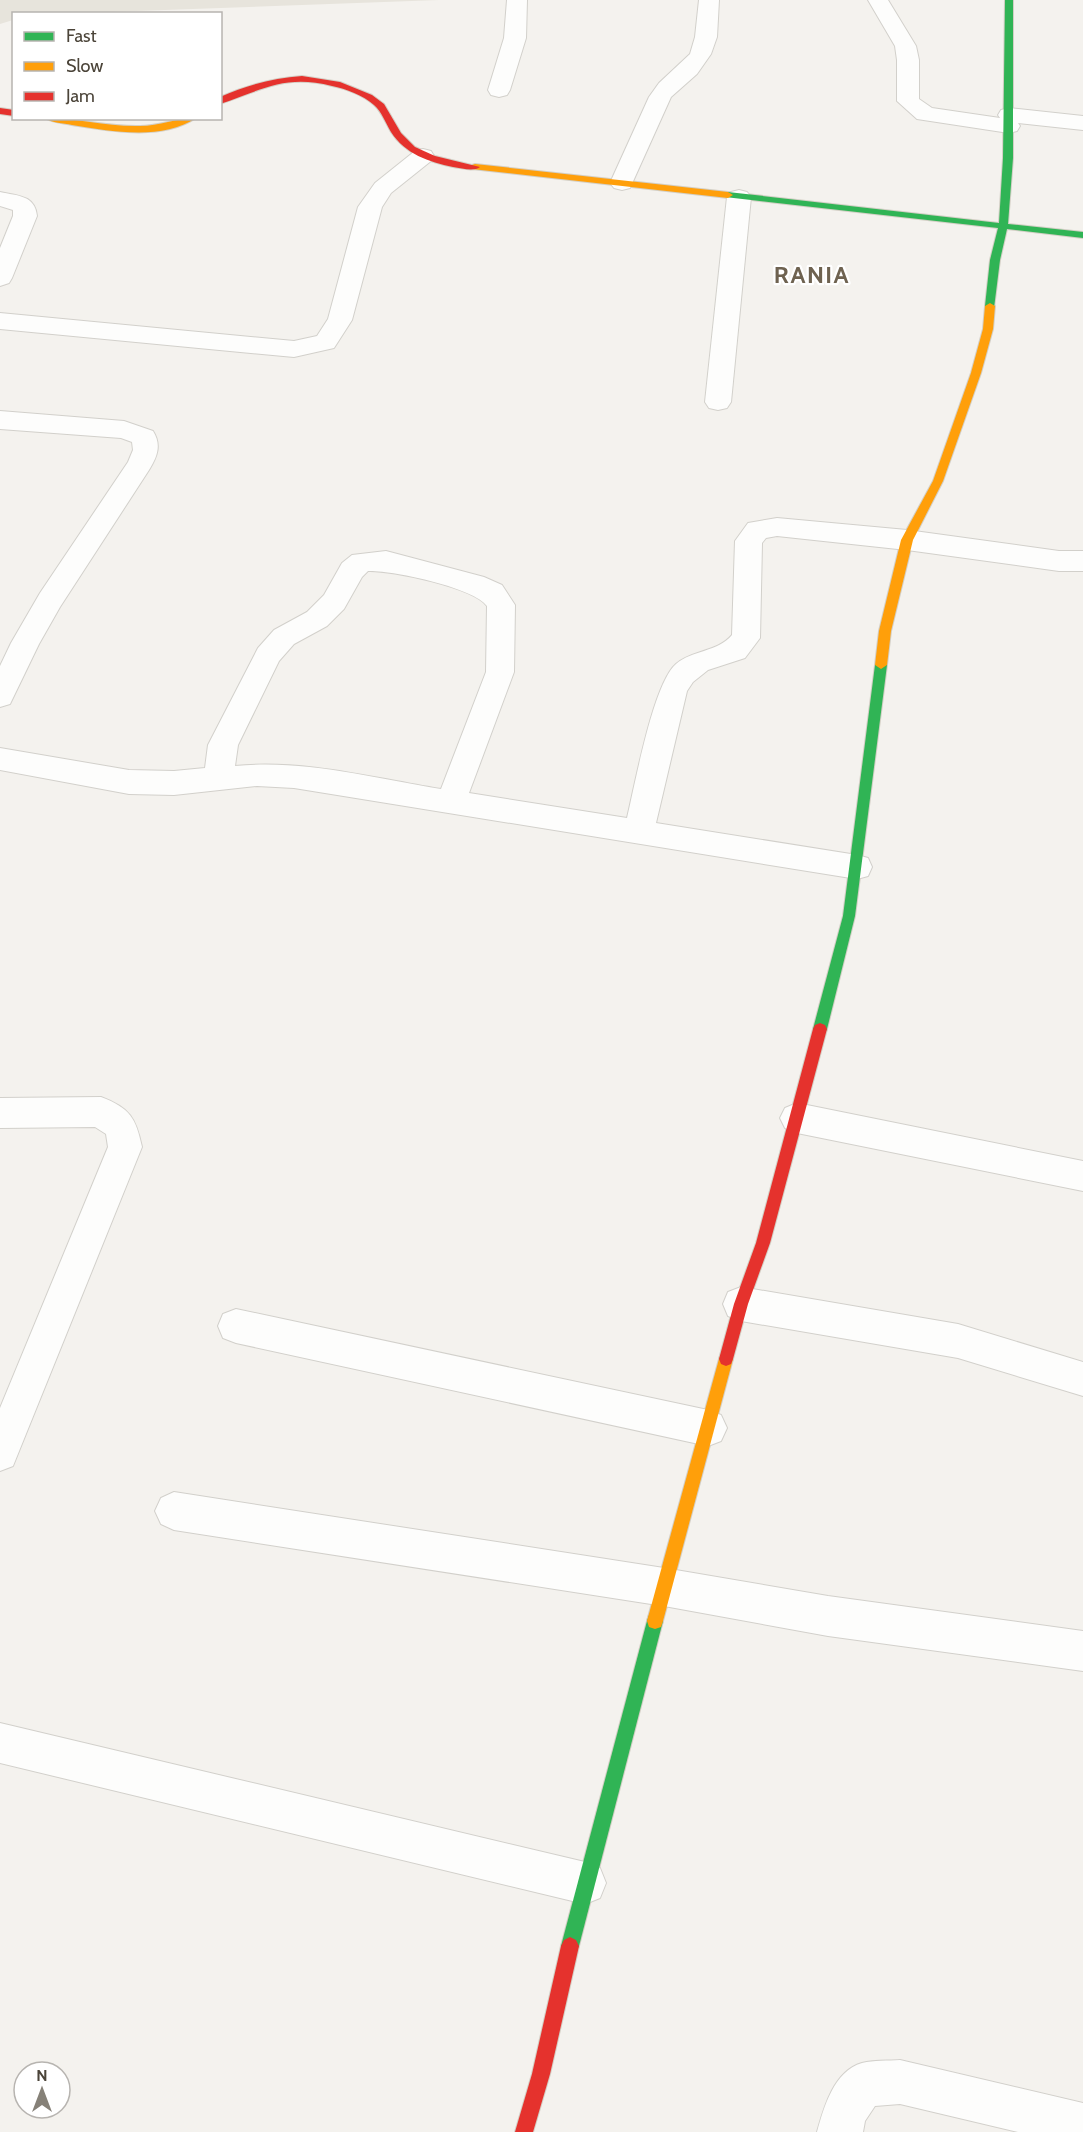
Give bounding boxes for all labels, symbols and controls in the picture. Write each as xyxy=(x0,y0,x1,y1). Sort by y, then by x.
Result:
legend xyxy=(12,12,222,120)
text: Fast xyxy=(66,25,97,47)
text: Slow xyxy=(66,55,103,77)
text: Jam xyxy=(65,85,95,107)
district label: RANIA xyxy=(774,260,850,289)
north arrow xyxy=(12,2060,72,2120)
text: N xyxy=(36,2066,48,2085)

